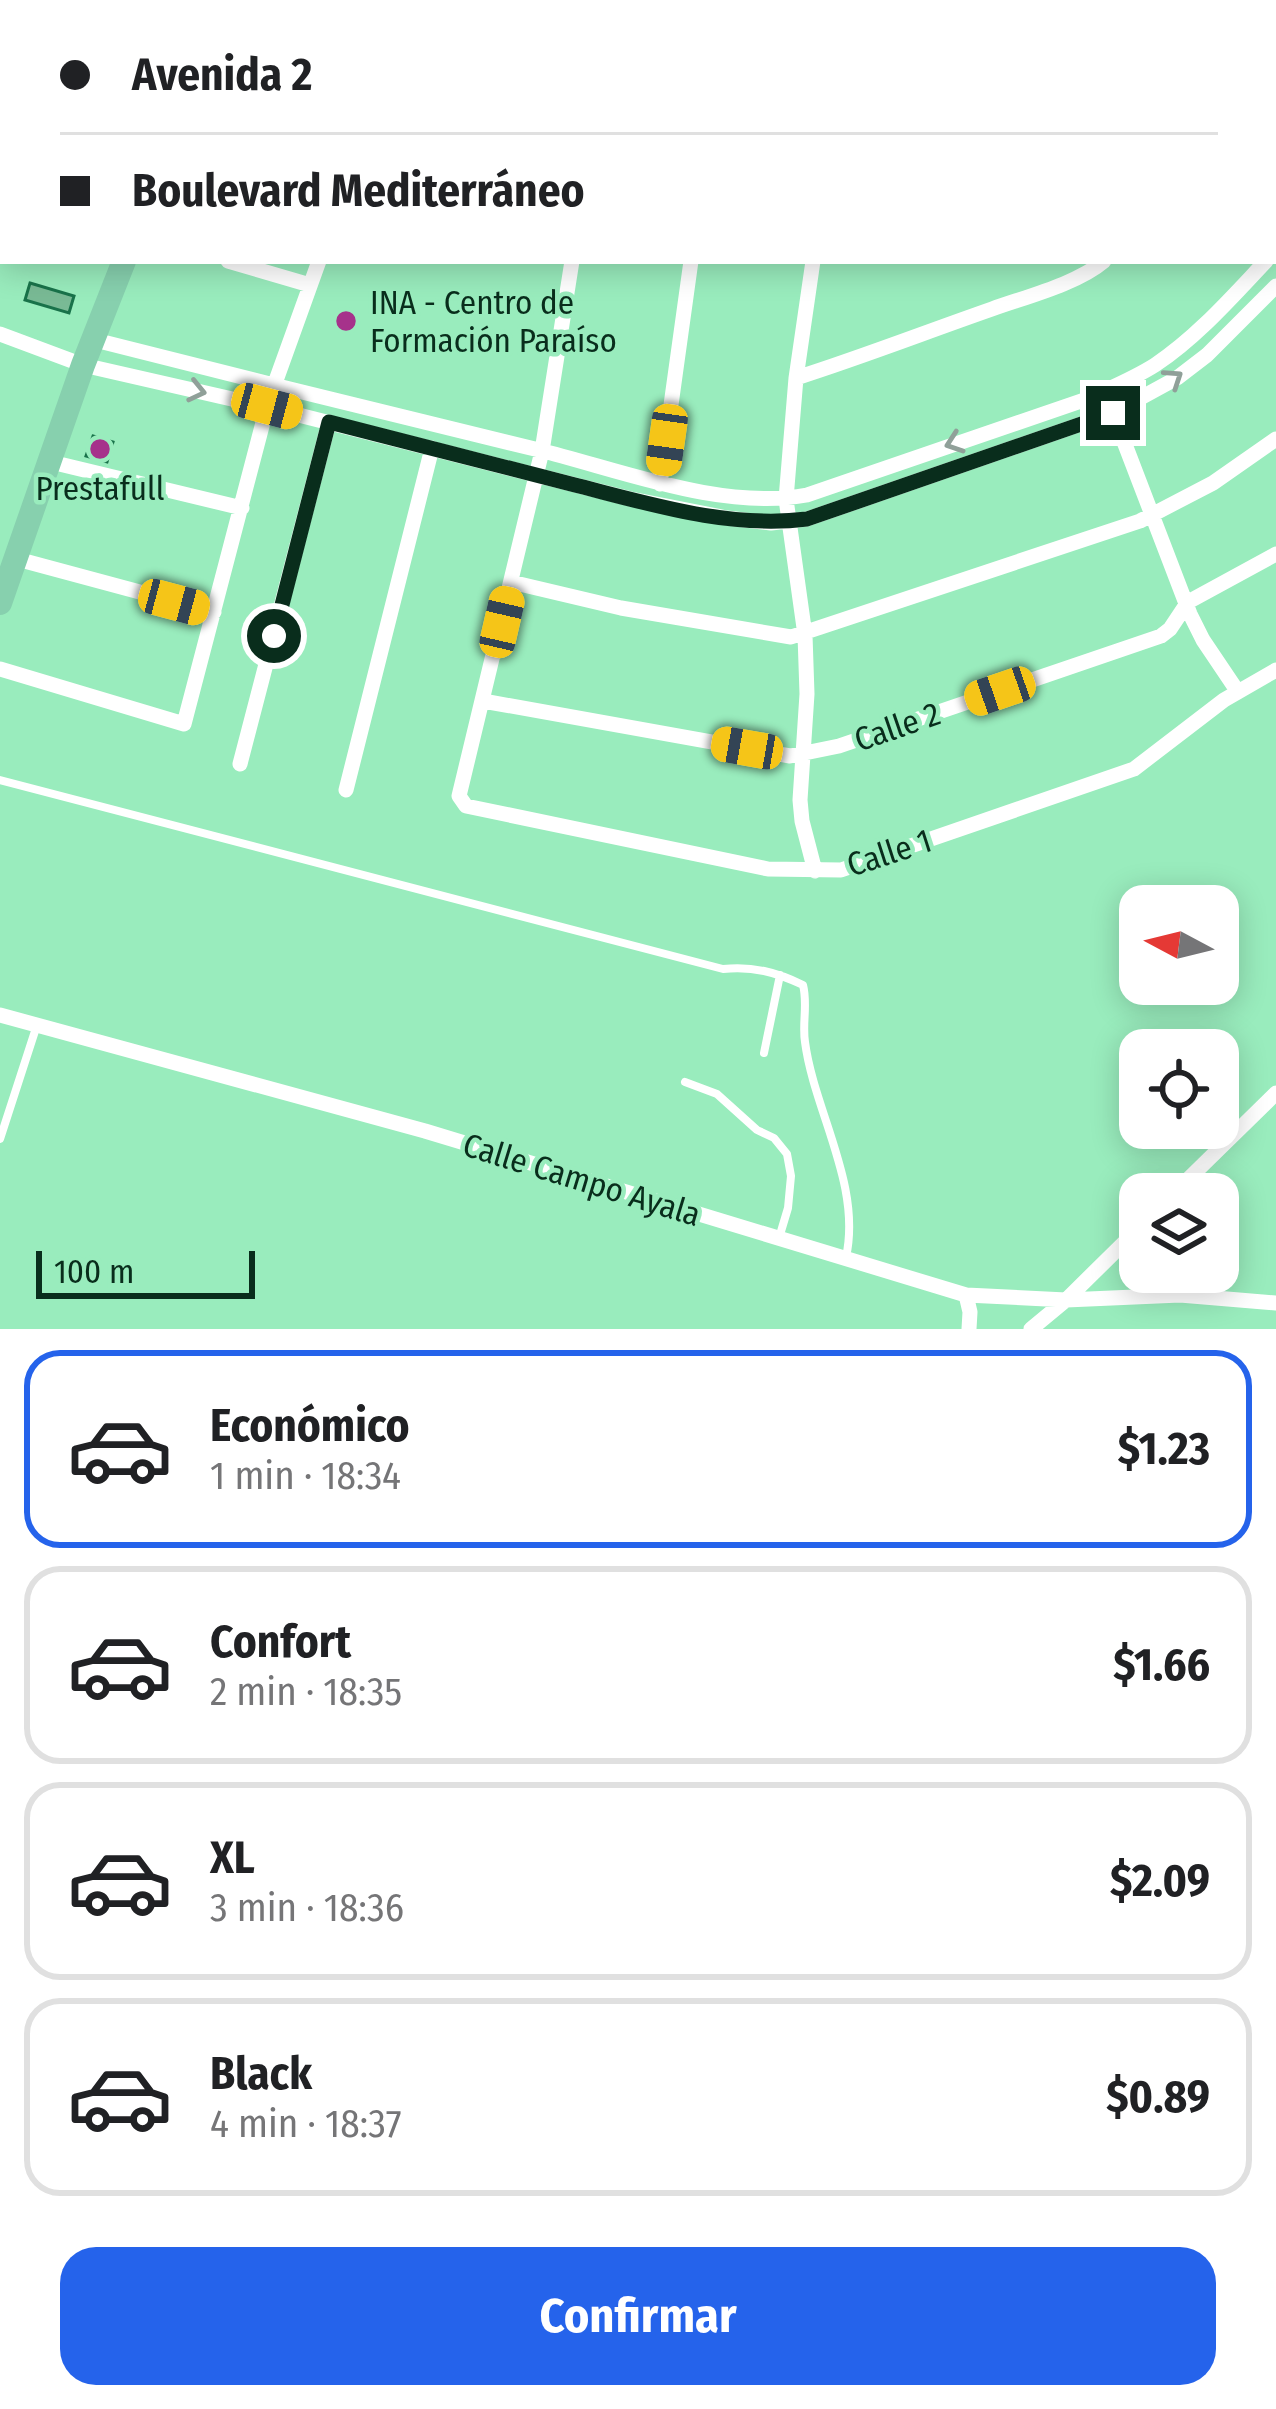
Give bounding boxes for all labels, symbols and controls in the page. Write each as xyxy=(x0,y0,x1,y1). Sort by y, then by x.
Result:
text: Avenida 2 xyxy=(132,48,312,102)
text: Boulevard Mediterráneo xyxy=(132,164,584,218)
place label: INA - Centro de Formación Paraíso xyxy=(370,283,617,361)
marker: INA - Centro de Formación Paraíso xyxy=(333,308,359,334)
one-way arrow xyxy=(1161,370,1183,392)
one-way arrow xyxy=(187,377,207,402)
car xyxy=(228,379,306,433)
route end xyxy=(1086,386,1140,440)
car xyxy=(644,402,690,478)
one-way arrow xyxy=(944,429,965,454)
marker: Prestafull xyxy=(87,436,113,462)
place label: Prestafull xyxy=(35,469,165,509)
car xyxy=(135,575,213,629)
car xyxy=(476,583,528,661)
route start xyxy=(247,609,301,663)
car xyxy=(960,662,1040,720)
street label: Calle 2 xyxy=(849,694,946,760)
car xyxy=(708,724,786,772)
street label: Calle 1 xyxy=(842,821,937,885)
north arrow xyxy=(1119,885,1239,1005)
map controls xyxy=(1119,885,1239,1293)
button: locate xyxy=(1119,1029,1239,1149)
street label: Calle Campo Ayala xyxy=(458,1125,705,1235)
button: layers xyxy=(1119,1173,1239,1293)
scale bar xyxy=(36,1245,255,1298)
text: 100 m xyxy=(54,1252,134,1292)
icon: car xyxy=(66,1395,174,1503)
text: Económico xyxy=(210,1399,410,1453)
text: $1.23 xyxy=(1118,1422,1210,1476)
text: 1 min · 18:34 xyxy=(210,1453,401,1499)
icon: car xyxy=(66,1611,174,1719)
text: Confort xyxy=(210,1615,351,1669)
text: $1.66 xyxy=(1113,1638,1210,1692)
text: 2 min · 18:35 xyxy=(210,1669,402,1715)
icon: car xyxy=(66,1827,174,1935)
text: XL xyxy=(210,1831,255,1885)
text: $2.09 xyxy=(1110,1854,1210,1908)
text: 3 min · 18:36 xyxy=(210,1885,404,1931)
icon: car xyxy=(66,2043,174,2151)
text: Black xyxy=(210,2047,312,2101)
text: $0.89 xyxy=(1106,2070,1210,2124)
text: 4 min · 18:37 xyxy=(210,2101,402,2147)
button: Confirmar xyxy=(60,2247,1216,2385)

